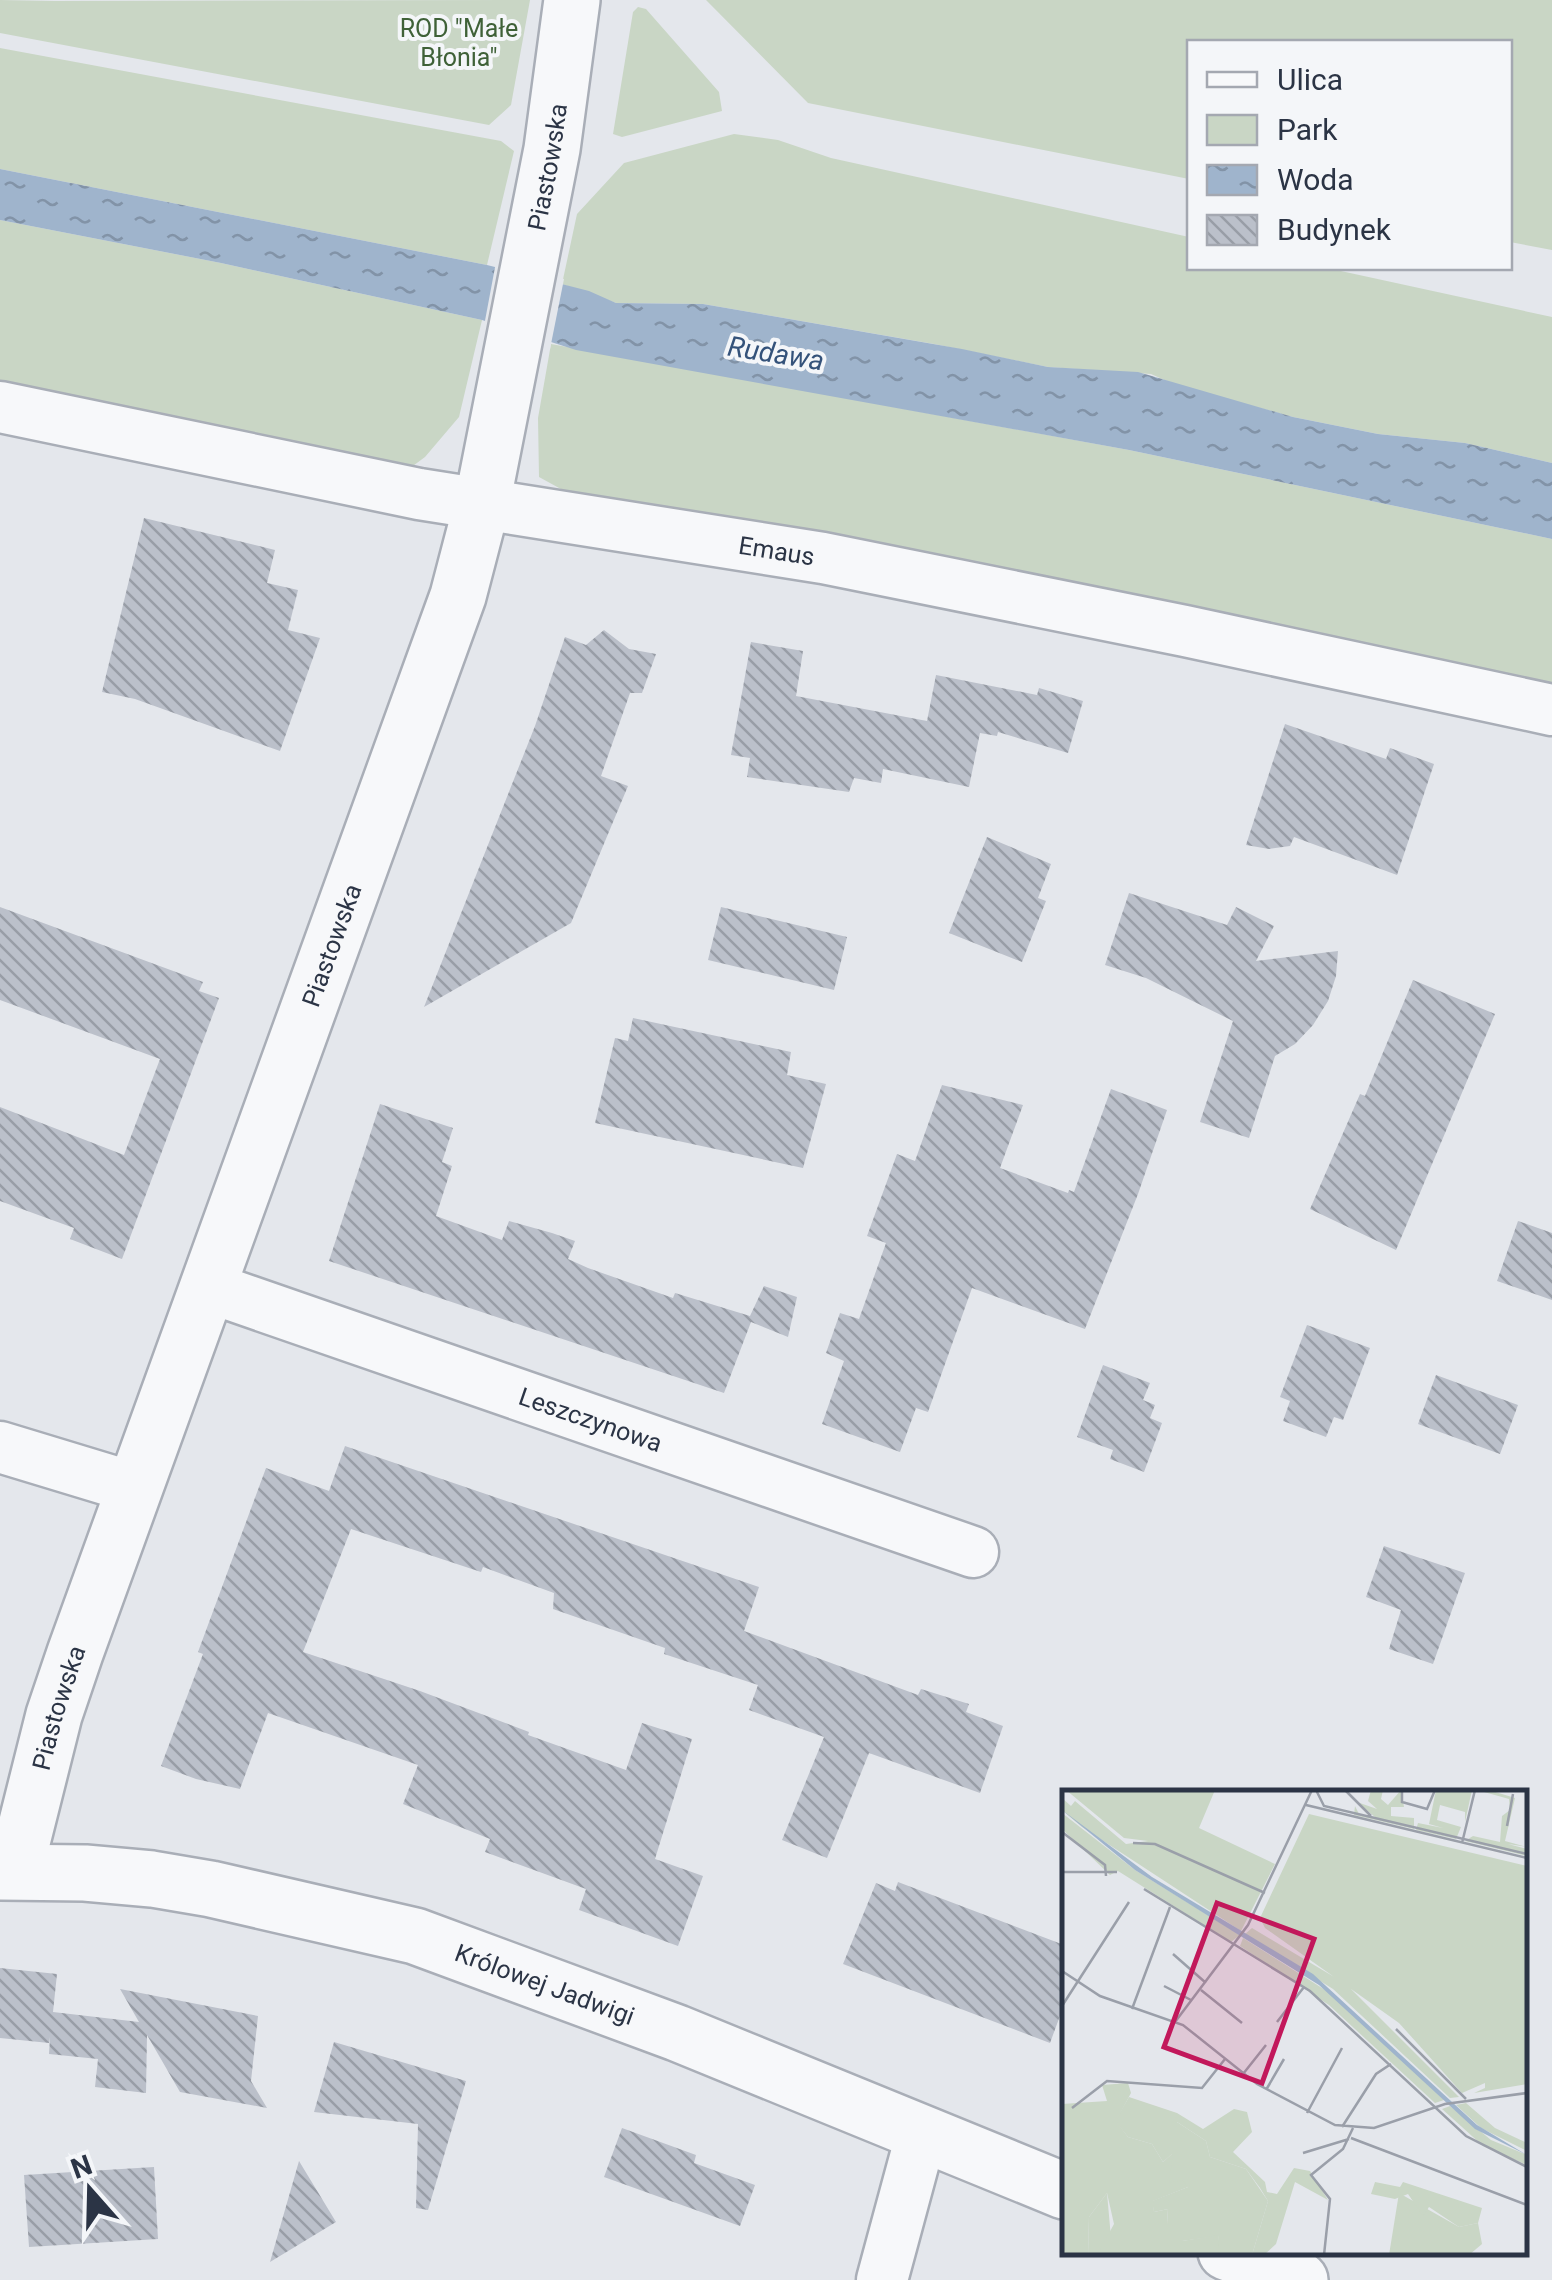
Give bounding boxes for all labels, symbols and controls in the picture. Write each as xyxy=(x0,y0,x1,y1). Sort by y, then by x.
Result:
park label: ROD "Małe Błonia" xyxy=(400,14,518,72)
legend xyxy=(1187,40,1512,270)
text: Ulica xyxy=(1277,62,1343,97)
street label: Piastowska xyxy=(522,102,573,233)
text: Park xyxy=(1277,112,1338,147)
text: Woda xyxy=(1277,162,1354,197)
text: Budynek xyxy=(1277,212,1392,247)
water label: Rudawa xyxy=(725,330,826,377)
street label: Emaus xyxy=(736,531,817,571)
street label: Piastowska xyxy=(296,880,367,1011)
street label: Leszczynowa xyxy=(515,1382,666,1458)
street label: Piastowska xyxy=(27,1642,91,1773)
inset map xyxy=(1062,1790,1527,2255)
street label: Królowej Jadwigi xyxy=(451,1938,639,2031)
north arrow xyxy=(40,2140,140,2240)
text: N xyxy=(67,2148,97,2186)

